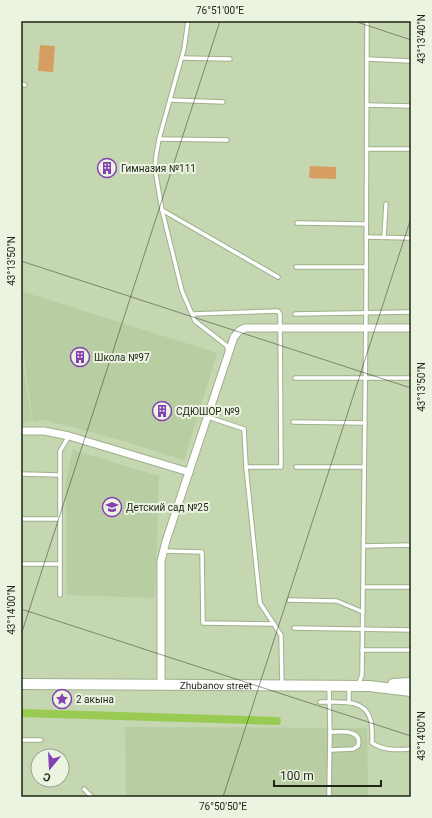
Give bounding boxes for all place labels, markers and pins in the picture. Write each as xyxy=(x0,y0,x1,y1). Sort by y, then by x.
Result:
building icon: Гимназия №111 xyxy=(96,157,118,179)
place label: Гимназия №111 xyxy=(121,163,196,174)
building icon: Школа №97 xyxy=(69,346,91,368)
place label: Школа №97 xyxy=(94,352,150,363)
building icon: СДЮШОР №9 xyxy=(151,400,173,422)
place label: СДЮШОР №9 xyxy=(176,406,240,417)
school or university icon: Детский сад №25 xyxy=(101,496,123,518)
place label: Детский сад №25 xyxy=(126,502,209,513)
place icon: 2 акына xyxy=(51,688,73,710)
place label: 2 акына xyxy=(76,694,114,705)

